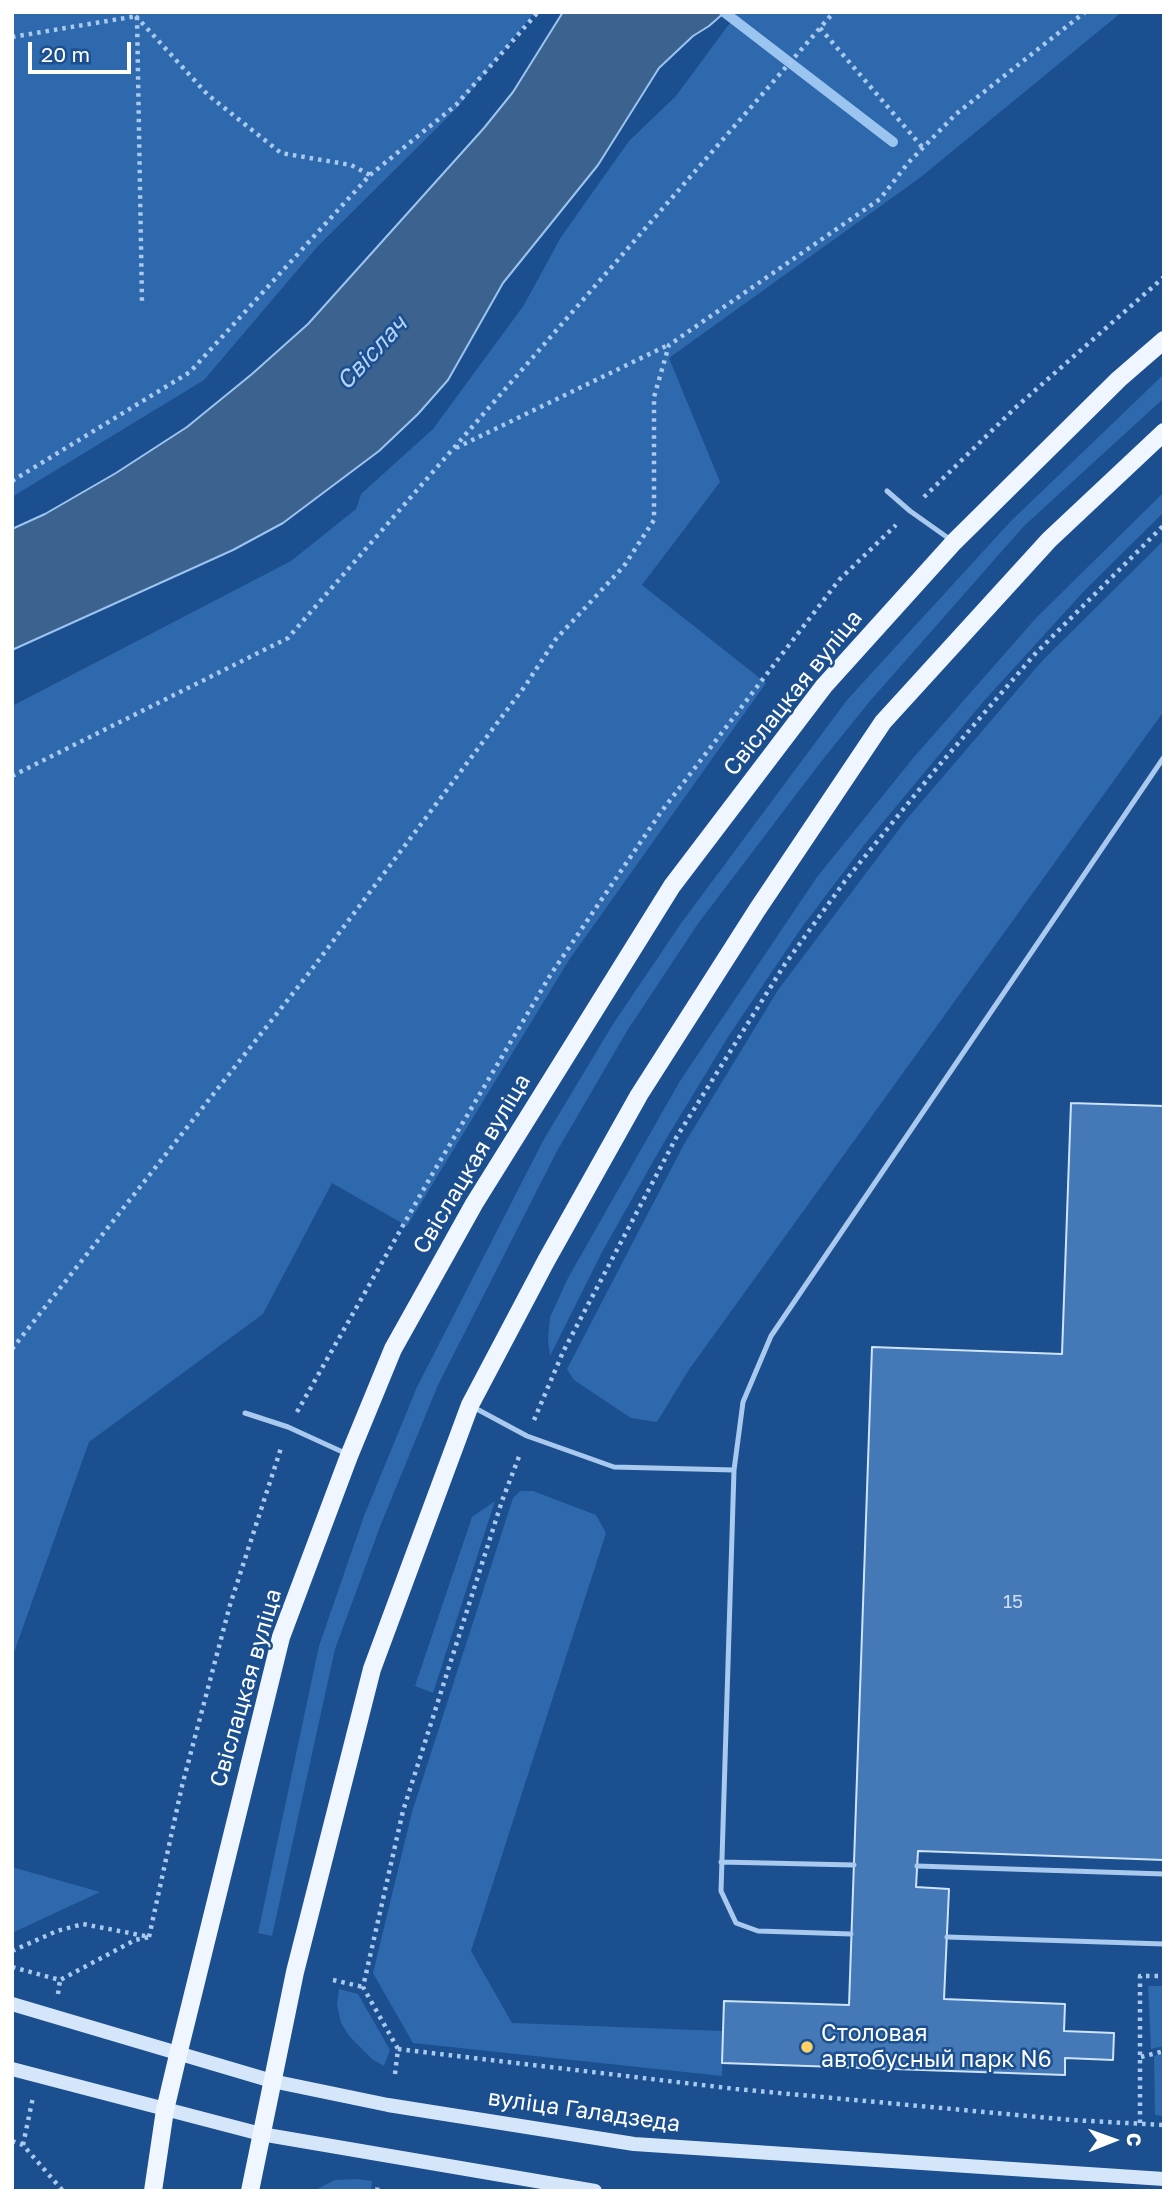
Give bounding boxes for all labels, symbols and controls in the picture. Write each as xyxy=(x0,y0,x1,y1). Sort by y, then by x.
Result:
scale bar xyxy=(32,28,135,72)
text: 20 m xyxy=(41,41,90,67)
water label: Свіслач xyxy=(331,310,413,396)
street label: Свіслацкая вуліца xyxy=(718,605,868,781)
street label: Свіслацкая вуліца xyxy=(407,1069,537,1259)
street label: Свіслацкая вуліца xyxy=(204,1586,288,1790)
house number: 15 xyxy=(1003,1591,1023,1613)
place label: Столовая автобусный парк N6 xyxy=(821,2020,1052,2074)
marker: Столовая автобусный парк N6 xyxy=(799,2039,815,2055)
street label: вуліца Галадзеда xyxy=(486,2084,682,2138)
north arrow xyxy=(1078,2105,1148,2175)
text: С xyxy=(1123,2133,1146,2147)

